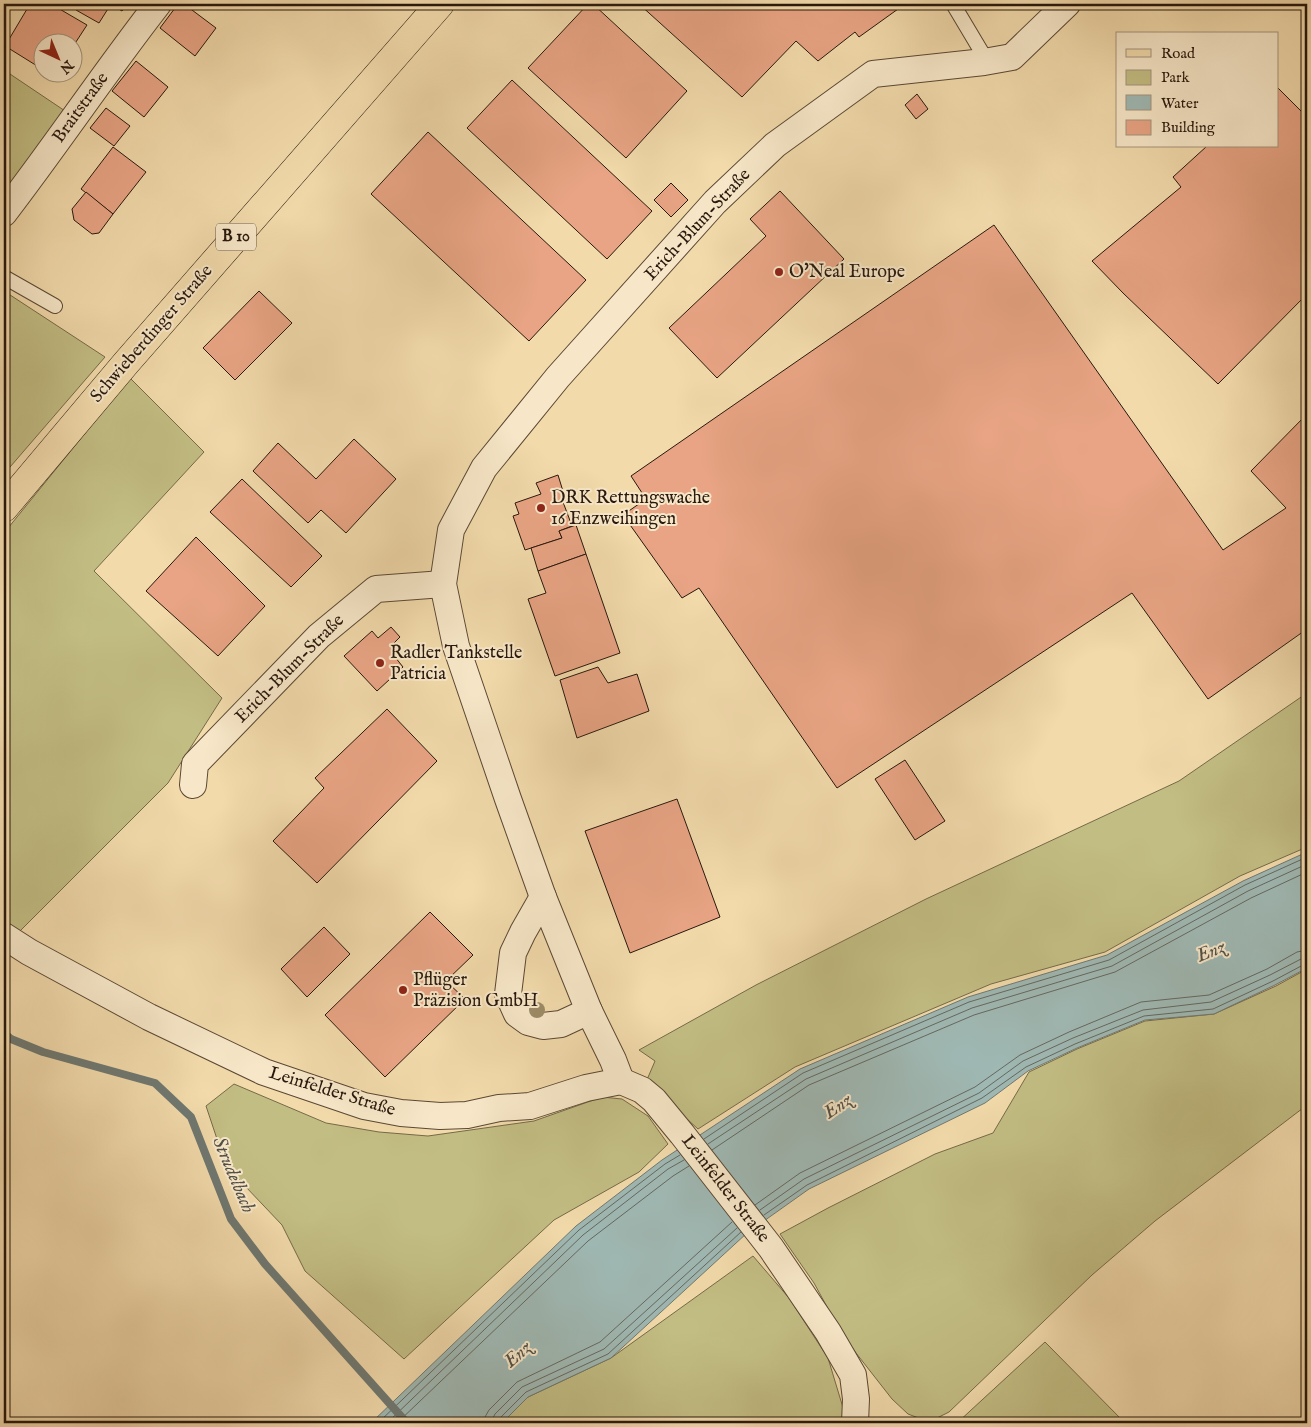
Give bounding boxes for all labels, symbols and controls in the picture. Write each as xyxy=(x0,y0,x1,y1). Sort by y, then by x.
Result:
north arrow xyxy=(32,32,82,82)
legend xyxy=(1116,32,1278,148)
text: Road xyxy=(1161,44,1196,63)
text: N xyxy=(56,55,78,77)
street label: Braitstraße xyxy=(48,68,114,148)
text: Park xyxy=(1161,68,1191,87)
text: Water xyxy=(1161,94,1199,113)
text: Building xyxy=(1161,118,1216,137)
street label: Erich-Blum-Straße xyxy=(640,164,756,286)
road number: B 10 xyxy=(216,223,256,250)
street label: Schwieberdinger Straße xyxy=(86,260,218,408)
place label: O'Neal Europe xyxy=(789,261,905,284)
marker: O'Neal Europe xyxy=(773,266,785,278)
place label: DRK Rettungswache 16 Enzweihingen xyxy=(551,487,710,531)
marker: DRK Rettungswache 16 Enzweihingen xyxy=(535,502,547,514)
street label: Erich-Blum-Straße xyxy=(231,610,349,728)
place label: Radler Tankstelle Patricia xyxy=(390,642,522,686)
marker: Radler Tankstelle Patricia xyxy=(374,657,386,669)
water label: Enz xyxy=(1192,935,1231,969)
place label: Pflüger Präzision GmbH xyxy=(413,969,538,1013)
marker: Pflüger Präzision GmbH xyxy=(397,984,409,996)
street label: Leinfelder Straße xyxy=(266,1062,398,1122)
water label: Enz xyxy=(819,1088,858,1126)
street label: Leinfelder Straße xyxy=(676,1130,774,1248)
water label: Strudelbach xyxy=(206,1133,260,1217)
water label: Enz xyxy=(499,1335,538,1374)

